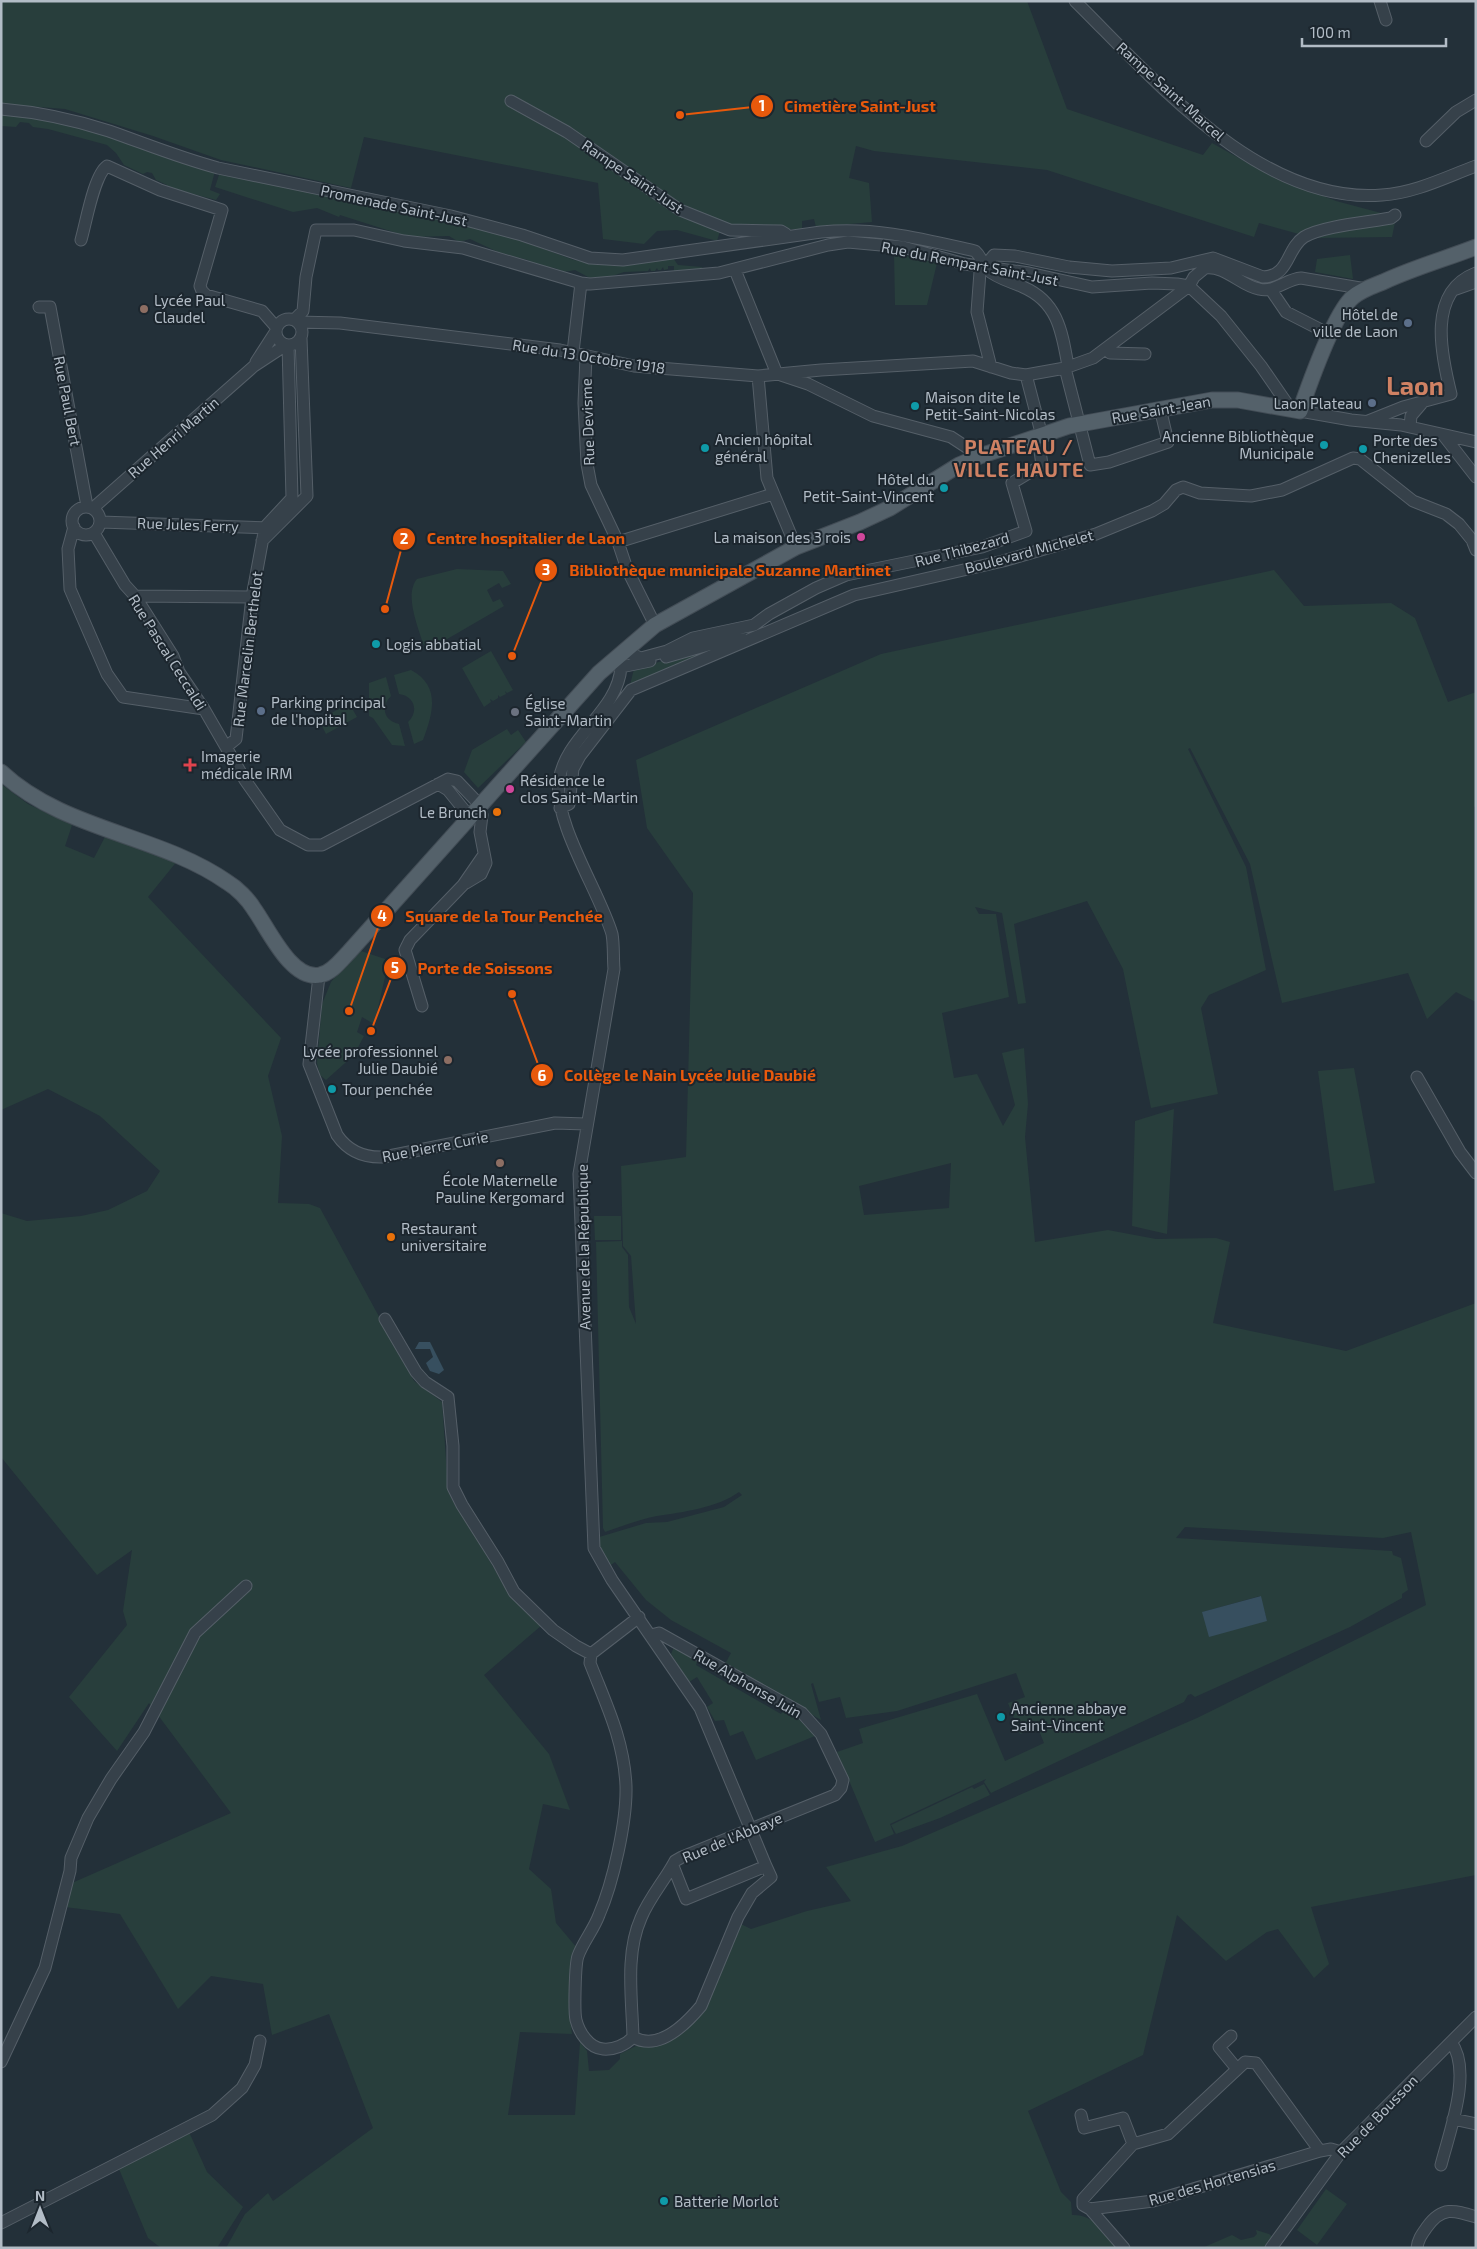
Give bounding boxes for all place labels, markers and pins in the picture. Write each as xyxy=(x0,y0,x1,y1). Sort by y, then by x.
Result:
callout: Cimetière Saint-Just xyxy=(749,91,946,122)
place label: Lycée Paul Claudel xyxy=(154,291,226,326)
marker: Lycée Paul Claudel xyxy=(138,303,150,315)
place label: Hôtel de ville de Laon xyxy=(1313,305,1398,340)
marker: Hôtel de ville de Laon xyxy=(1402,317,1414,329)
place label: Maison dite le Petit-Saint-Nicolas xyxy=(925,388,1055,423)
place label: Laon Plateau xyxy=(1273,394,1362,412)
marker: Laon Plateau xyxy=(1366,397,1378,409)
marker: Maison dite le Petit-Saint-Nicolas xyxy=(909,400,921,412)
place label: Ancienne Bibliothèque Municipale xyxy=(1162,427,1314,462)
place label: Ancien hôpital général xyxy=(715,430,813,465)
place label: Porte des Chenizelles xyxy=(1373,431,1451,466)
marker: Ancienne Bibliothèque Municipale xyxy=(1318,439,1330,451)
marker: Ancien hôpital général xyxy=(699,442,711,454)
marker: Porte des Chenizelles xyxy=(1357,443,1369,455)
place label: Hôtel du Petit-Saint-Vincent xyxy=(803,470,934,505)
marker: Hôtel du Petit-Saint-Vincent xyxy=(938,482,950,494)
callout: Centre hospitalier de Laon xyxy=(392,523,636,554)
place label: La maison des 3 rois xyxy=(713,528,851,546)
marker: La maison des 3 rois xyxy=(855,531,867,543)
callout: Bibliothèque municipale Suzanne Martinet xyxy=(534,555,900,586)
place label: Logis abbatial xyxy=(386,635,481,653)
marker: Logis abbatial xyxy=(370,638,382,650)
place label: Parking principal de l'hopital xyxy=(271,693,386,728)
place label: Église Saint-Martin xyxy=(525,694,612,729)
marker: Parking principal de l'hopital xyxy=(255,705,267,717)
marker: Église Saint-Martin xyxy=(509,706,521,718)
place label: Imagerie médicale IRM xyxy=(201,747,292,782)
marker: Imagerie médicale IRM xyxy=(183,758,197,772)
place label: Résidence le clos Saint-Martin xyxy=(520,771,638,806)
marker: Résidence le clos Saint-Martin xyxy=(504,783,516,795)
place label: Le Brunch xyxy=(419,803,487,821)
marker: Le Brunch xyxy=(491,806,503,818)
callout: Square de la Tour Penchée xyxy=(370,901,613,932)
callout: Porte de Soissons xyxy=(382,953,562,984)
place label: Lycée professionnel Julie Daubié xyxy=(303,1042,439,1077)
marker: Lycée professionnel Julie Daubié xyxy=(442,1054,454,1066)
callout: Collège le Nain Lycée Julie Daubié xyxy=(529,1060,826,1091)
place label: Tour penchée xyxy=(342,1080,433,1098)
marker: Tour penchée xyxy=(326,1083,338,1095)
marker: École Maternelle Pauline Kergomard xyxy=(494,1157,506,1169)
place label: École Maternelle Pauline Kergomard xyxy=(435,1171,565,1206)
place label: Restaurant universitaire xyxy=(401,1219,487,1254)
marker: Restaurant universitaire xyxy=(385,1231,397,1243)
place label: Ancienne abbaye Saint-Vincent xyxy=(1011,1699,1126,1734)
marker: Ancienne abbaye Saint-Vincent xyxy=(995,1711,1007,1723)
place label: Batterie Morlot xyxy=(674,2192,779,2210)
marker: Batterie Morlot xyxy=(658,2195,670,2207)

